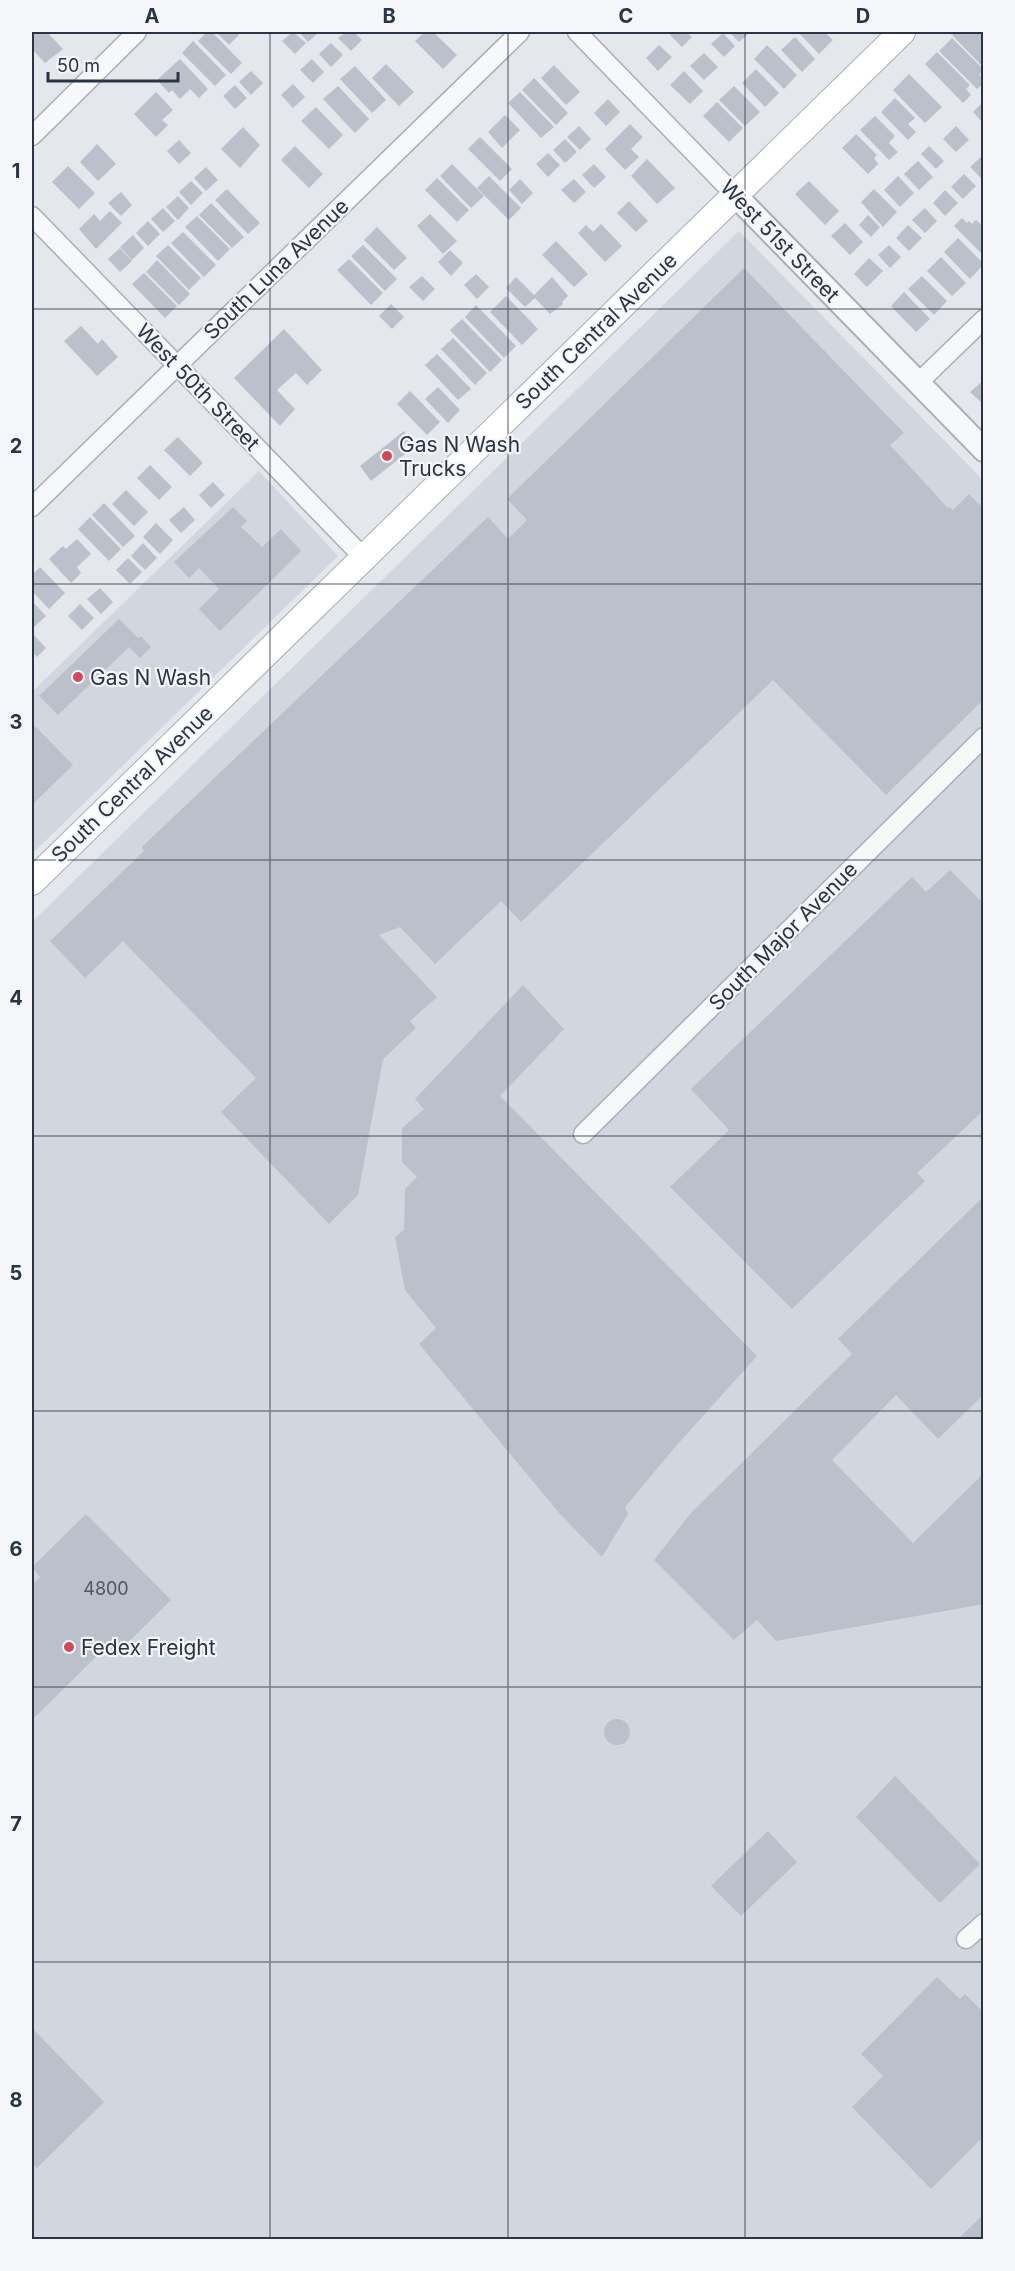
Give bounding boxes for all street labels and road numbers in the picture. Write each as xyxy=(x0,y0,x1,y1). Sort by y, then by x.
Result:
street label: West 51st Street xyxy=(715,175,845,307)
street label: South Luna Avenue xyxy=(198,193,354,345)
street label: South Central Avenue xyxy=(510,247,682,415)
street label: West 50th Street xyxy=(131,318,265,456)
street label: South Central Avenue xyxy=(46,700,218,868)
street label: South Major Avenue xyxy=(704,857,862,1015)

